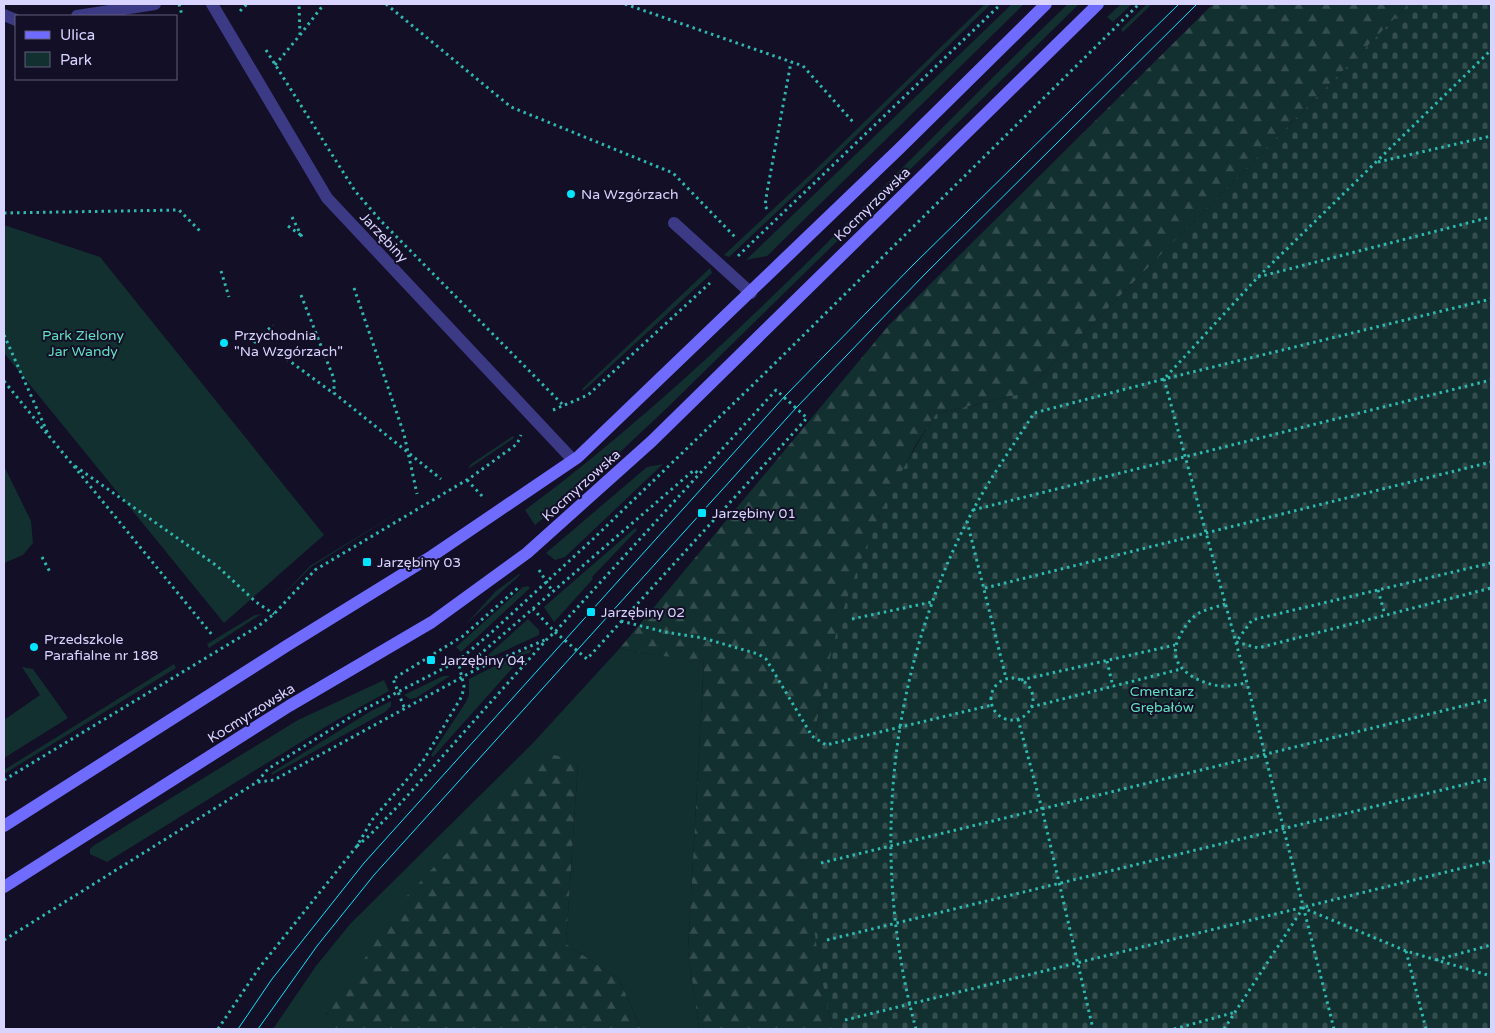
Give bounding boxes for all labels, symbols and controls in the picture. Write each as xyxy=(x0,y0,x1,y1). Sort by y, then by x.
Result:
legend xyxy=(15,15,178,80)
text: Ulica xyxy=(60,26,95,44)
text: Park xyxy=(60,51,92,69)
street label: Kocmyrzowska xyxy=(831,164,914,245)
place label: Na Wzgórzach xyxy=(581,186,678,203)
marker: Na Wzgórzach xyxy=(565,188,577,200)
street label: Jarzębiny xyxy=(356,209,412,266)
park label: Park Zielony Jar Wandy xyxy=(42,327,124,360)
place label: Przychodnia "Na Wzgórzach" xyxy=(234,327,343,360)
marker: Przychodnia "Na Wzgórzach" xyxy=(218,337,230,349)
street label: Kocmyrzowska xyxy=(539,446,624,525)
place label: Jarzębiny 01 xyxy=(712,505,796,522)
marker: Jarzębiny 01 xyxy=(696,507,708,519)
place label: Jarzębiny 03 xyxy=(377,554,461,571)
marker: Jarzębiny 03 xyxy=(361,556,373,568)
place label: Jarzębiny 02 xyxy=(601,604,685,621)
marker: Jarzębiny 02 xyxy=(585,606,597,618)
place label: Przedszkole Parafialne nr 188 xyxy=(44,631,158,664)
marker: Przedszkole Parafialne nr 188 xyxy=(28,641,40,653)
place label: Jarzębiny 04 xyxy=(441,652,525,669)
marker: Jarzębiny 04 xyxy=(425,654,437,666)
street label: Kocmyrzowska xyxy=(205,680,298,747)
park label: Cmentarz Grębałów xyxy=(1130,683,1194,716)

